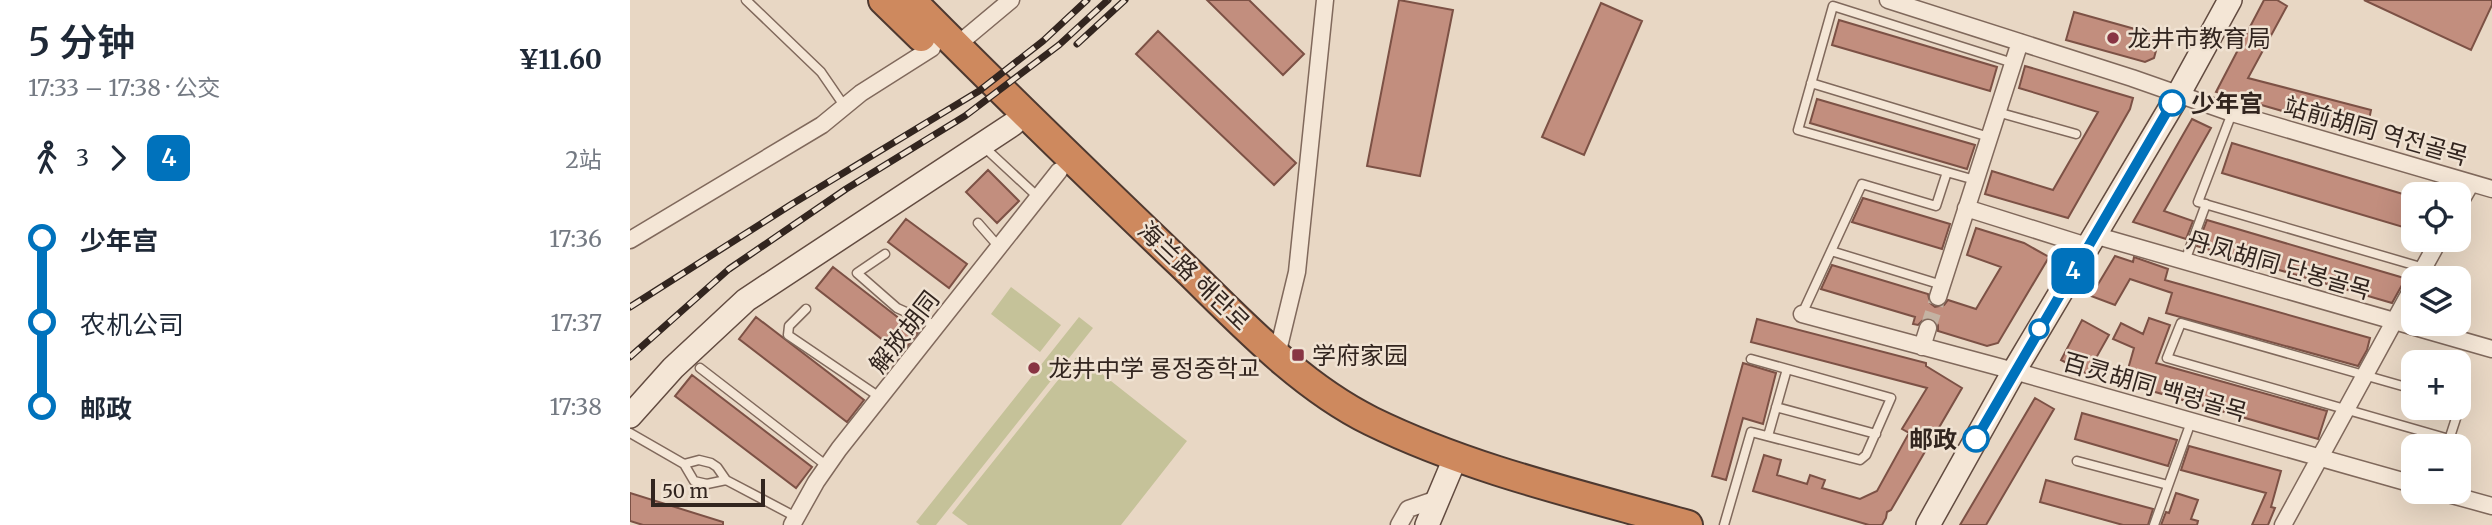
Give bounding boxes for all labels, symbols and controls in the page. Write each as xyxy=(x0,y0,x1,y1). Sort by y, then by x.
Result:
text: 5 分钟 xyxy=(28,19,135,66)
place label: 龙井市教育局 xyxy=(2127,23,2271,54)
marker: 龙井市教育局 xyxy=(2105,30,2121,46)
text: ¥11.60 xyxy=(519,43,602,76)
text: 17:33 – 17:38 · 公交 xyxy=(28,73,220,102)
place label: 少年宫 xyxy=(2191,88,2263,119)
marker: 少年宫 xyxy=(2159,90,2185,116)
street label: 站前胡同 역전골목 xyxy=(2280,90,2472,172)
icon: walk xyxy=(28,139,66,177)
icon: forward xyxy=(99,139,137,177)
text: 4 xyxy=(161,142,176,173)
text: 3 xyxy=(76,143,89,172)
text: 2站 xyxy=(565,145,602,174)
map controls xyxy=(2401,182,2471,504)
button: locate xyxy=(2401,182,2471,252)
street label: 海兰路 해란로 xyxy=(1131,215,1257,337)
text: 少年宫 xyxy=(80,224,158,257)
text: 17:36 xyxy=(549,224,602,253)
street label: 丹凤胡同 단봉골목 xyxy=(2183,224,2375,306)
line badge: 4 xyxy=(2050,248,2096,294)
text: 4 xyxy=(2065,255,2081,286)
button: layers xyxy=(2401,266,2471,336)
street label: 解放胡同 xyxy=(862,285,946,379)
text: 农机公司 xyxy=(80,308,184,341)
text: 17:37 xyxy=(551,308,602,337)
unlabelled marker xyxy=(2029,319,2049,339)
place label: 学府家园 xyxy=(1312,340,1408,371)
street label: 百灵胡同 백령골목 xyxy=(2059,346,2251,428)
marker: 学府家园 xyxy=(1290,347,1306,363)
button: + xyxy=(2401,350,2471,420)
place label: 龙井中学 룡정중학교 xyxy=(1048,353,1260,384)
marker: 龙井中学 룡정중학교 xyxy=(1026,360,1042,376)
text: 邮政 xyxy=(80,392,132,425)
text: 17:38 xyxy=(549,392,602,421)
place label: 邮政 xyxy=(1909,424,1957,455)
marker: 邮政 xyxy=(1963,426,1989,452)
button: − xyxy=(2401,434,2471,504)
scale bar xyxy=(651,476,765,508)
text: 50 m xyxy=(662,479,708,503)

